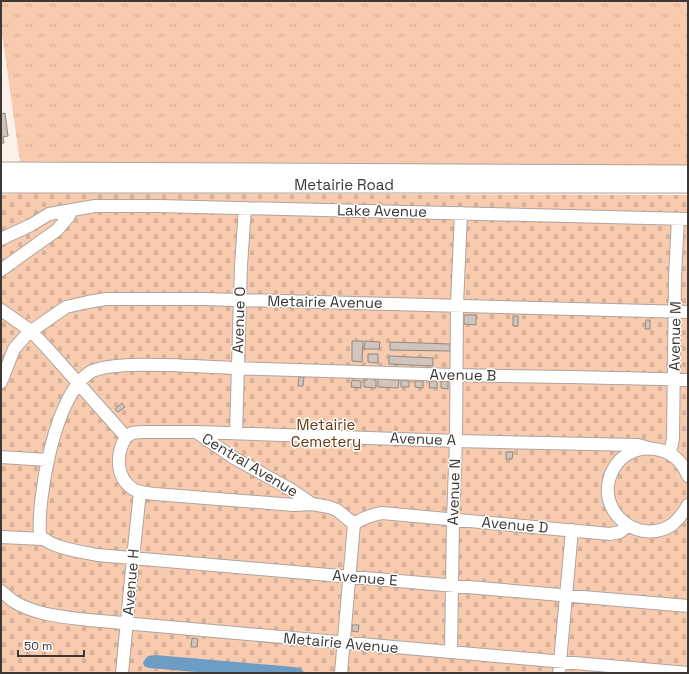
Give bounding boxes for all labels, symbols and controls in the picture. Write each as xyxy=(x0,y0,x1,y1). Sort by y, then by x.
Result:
street label: Metairie Road xyxy=(294,175,394,194)
street label: Lake Avenue xyxy=(337,200,427,221)
street label: Avenue O xyxy=(228,286,249,354)
street label: Metairie Avenue xyxy=(267,291,383,312)
street label: Avenue M xyxy=(664,301,685,371)
street label: Avenue B xyxy=(429,364,497,385)
park label: Metairie Cemetery xyxy=(291,415,361,451)
street label: Central Avenue xyxy=(199,428,302,501)
street label: Avenue A xyxy=(390,428,457,449)
street label: Avenue N xyxy=(443,458,464,526)
street label: Avenue D xyxy=(481,512,549,537)
street label: Avenue H xyxy=(118,548,143,616)
street label: Avenue E xyxy=(332,565,398,590)
street label: Metairie Avenue xyxy=(283,628,400,657)
scale bar xyxy=(18,632,84,658)
text: 50 m xyxy=(24,638,52,654)

